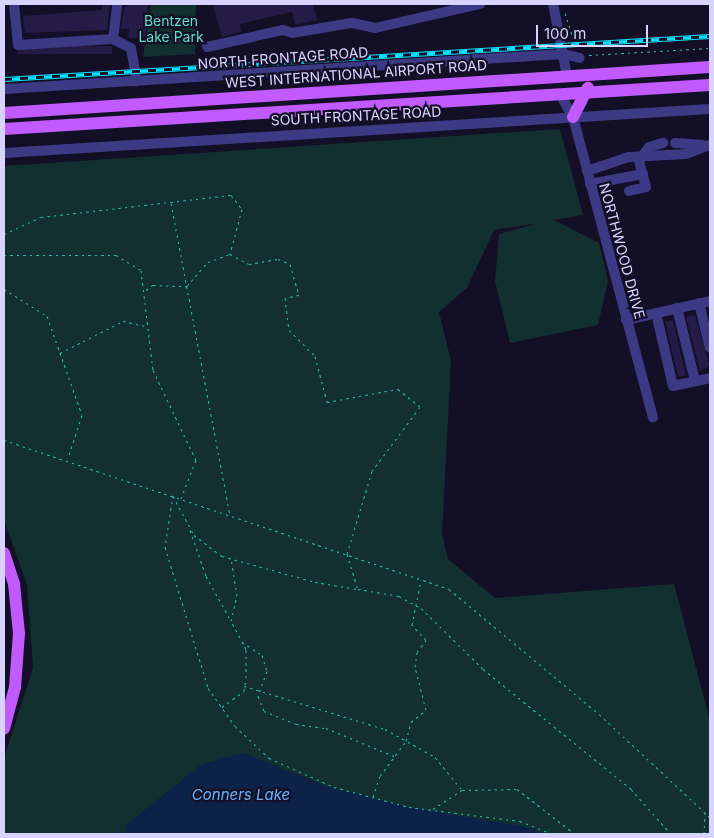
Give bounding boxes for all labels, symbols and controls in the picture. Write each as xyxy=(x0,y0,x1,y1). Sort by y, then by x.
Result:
park label: Bentzen Lake Park xyxy=(138,13,204,46)
scale bar xyxy=(539,15,652,47)
text: 100 m xyxy=(544,24,586,43)
street label: NORTH FRONTAGE ROAD xyxy=(197,44,369,72)
street label: WEST INTERNATIONAL AIRPORT ROAD xyxy=(224,56,488,92)
street label: SOUTH FRONTAGE ROAD xyxy=(270,103,442,129)
street label: NORTHWOOD DRIVE xyxy=(596,181,648,321)
water label: Conners Lake xyxy=(192,786,290,804)

